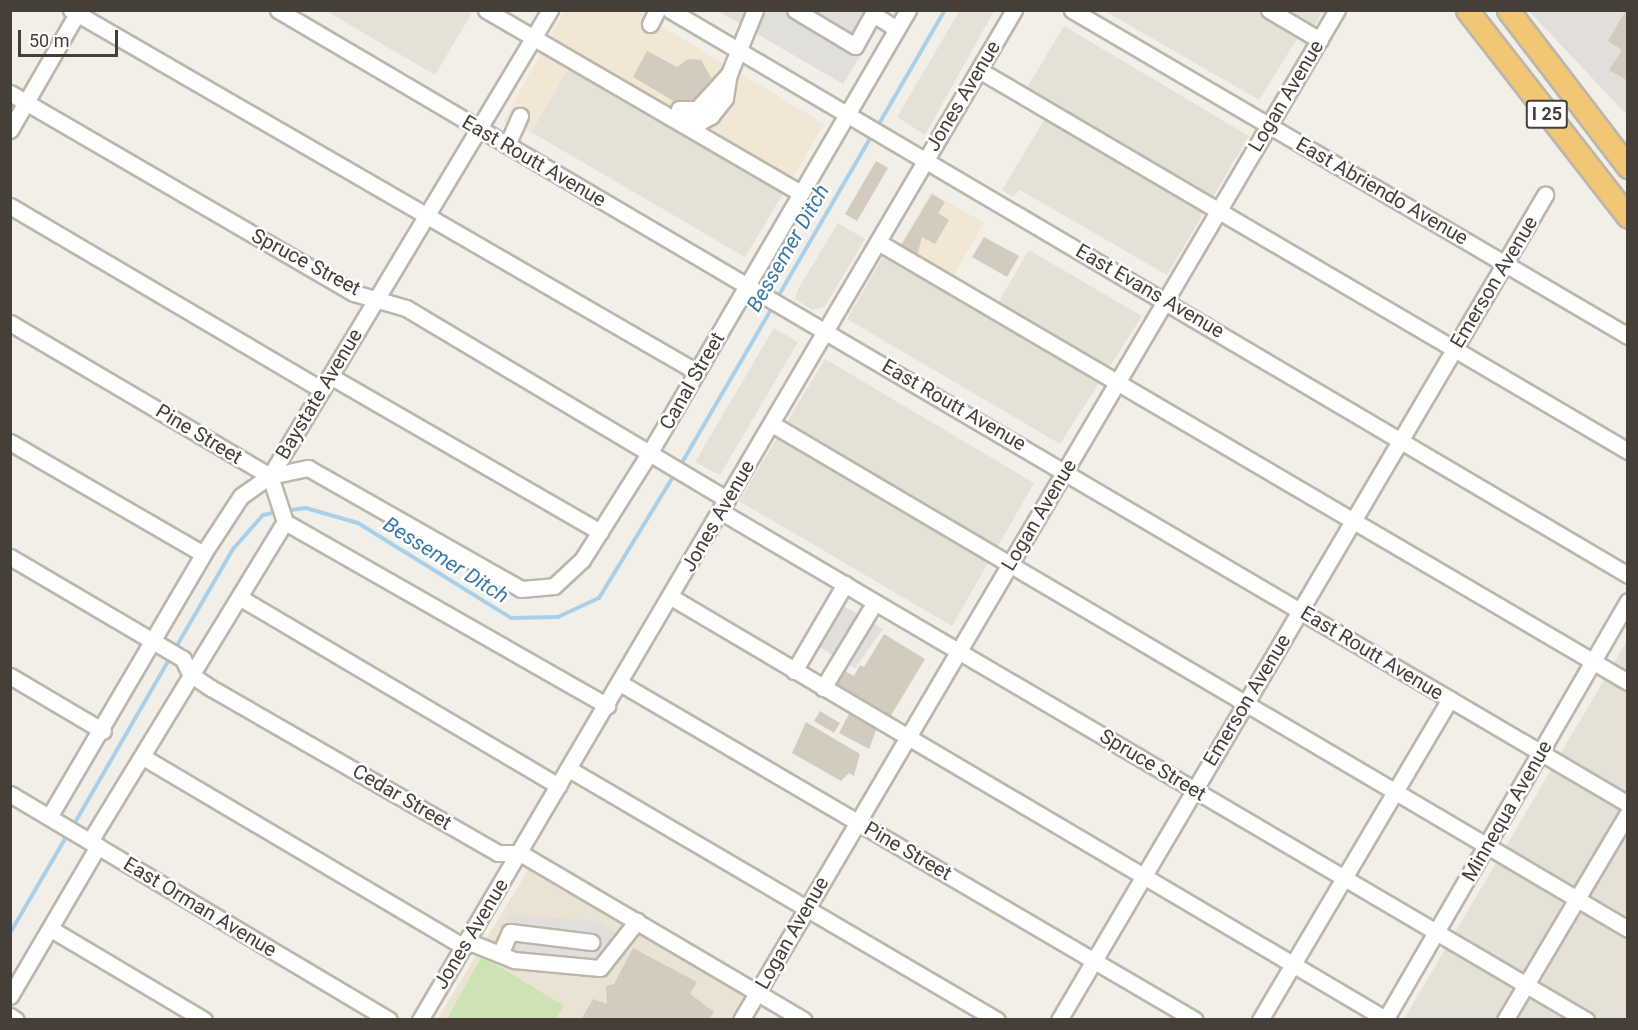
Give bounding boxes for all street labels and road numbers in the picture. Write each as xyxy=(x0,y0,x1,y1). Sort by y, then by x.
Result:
street label: Jones Avenue xyxy=(921,36,1005,156)
street label: Logan Avenue xyxy=(1243,36,1329,156)
road number: I 25 xyxy=(1524,99,1570,129)
street label: East Routt Avenue xyxy=(458,110,610,212)
street label: East Abriendo Avenue xyxy=(1292,132,1472,250)
street label: Emerson Avenue xyxy=(1445,212,1543,352)
street label: Spruce Street xyxy=(248,223,364,301)
street label: East Evans Avenue xyxy=(1072,239,1228,343)
street label: Baystate Avenue xyxy=(271,324,367,464)
street label: Canal Street xyxy=(655,328,729,434)
street label: East Routt Avenue xyxy=(878,354,1030,456)
street label: Pine Street xyxy=(151,399,247,469)
street label: Logan Avenue xyxy=(996,455,1082,575)
street label: Jones Avenue xyxy=(676,456,760,576)
street label: East Routt Avenue xyxy=(1296,601,1448,705)
street label: Emerson Avenue xyxy=(1198,630,1296,770)
street label: Spruce Street xyxy=(1096,724,1210,806)
street label: Minnequa Avenue xyxy=(1457,736,1557,886)
street label: Cedar Street xyxy=(348,759,456,835)
street label: Pine Street xyxy=(860,816,956,886)
street label: East Orman Avenue xyxy=(119,852,281,962)
street label: Logan Avenue xyxy=(750,873,834,993)
street label: Jones Avenue xyxy=(429,874,513,994)

